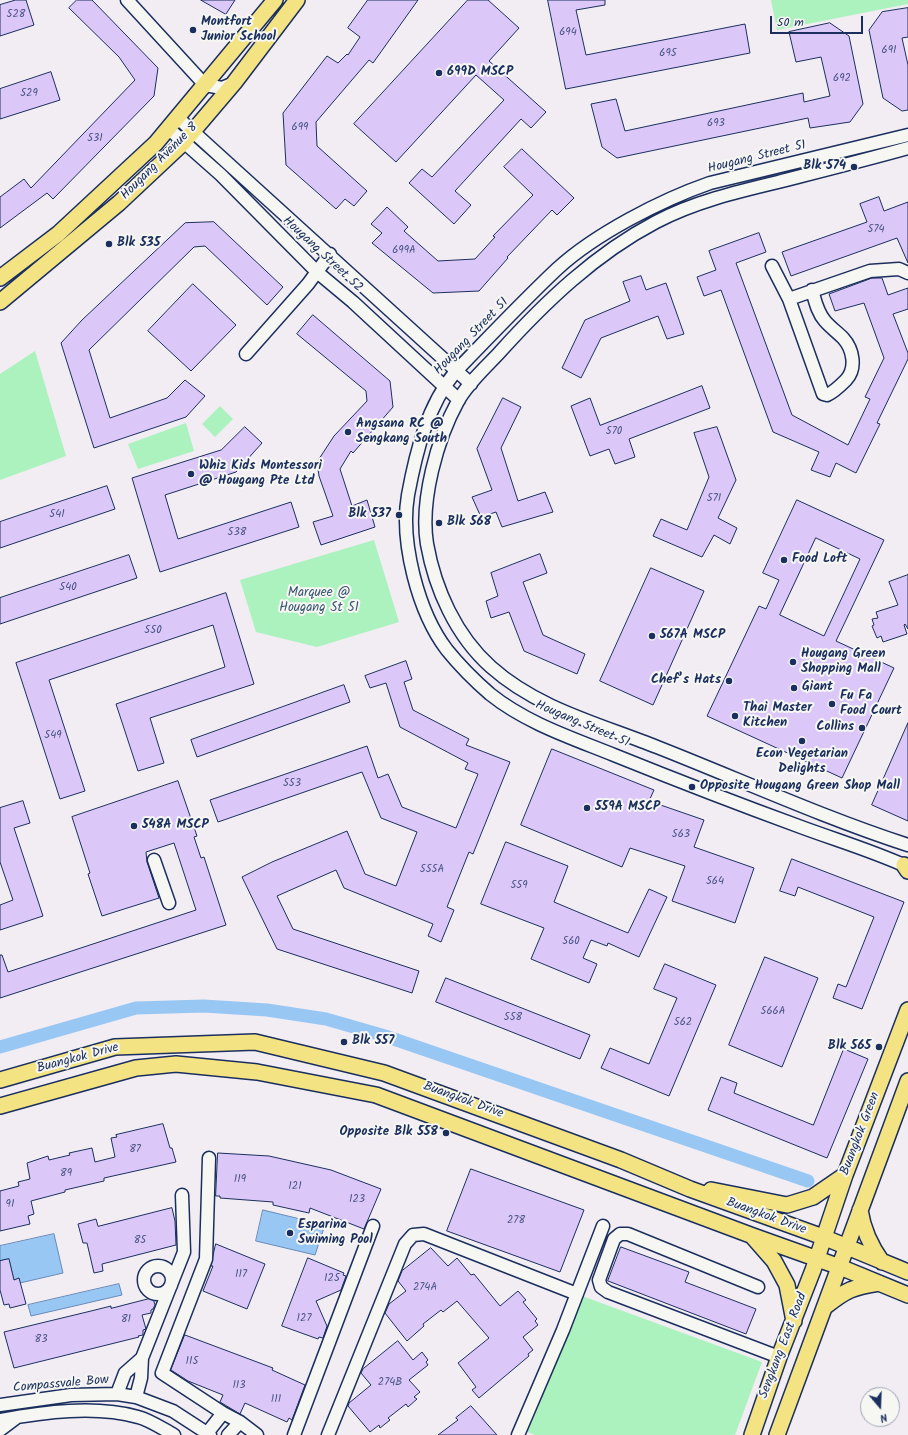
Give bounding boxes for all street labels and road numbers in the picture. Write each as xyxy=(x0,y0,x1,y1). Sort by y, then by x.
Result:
street label: Hougang Avenue 8 xyxy=(118,120,202,204)
street label: Hougang Street 51 xyxy=(706,138,808,178)
street label: Hougang Street 52 xyxy=(279,214,365,296)
street label: Hougang Street 51 xyxy=(431,295,513,379)
street label: Hougang Street 51 xyxy=(533,698,631,752)
street label: Buangkok Drive xyxy=(35,1041,121,1077)
street label: Buangkok Drive xyxy=(421,1079,505,1123)
street label: Buangkok Green xyxy=(838,1090,884,1178)
street label: Buangkok Drive xyxy=(724,1195,808,1239)
street label: Sengkang East Road xyxy=(757,1291,811,1401)
street label: Compassvale Bow xyxy=(12,1373,110,1397)

